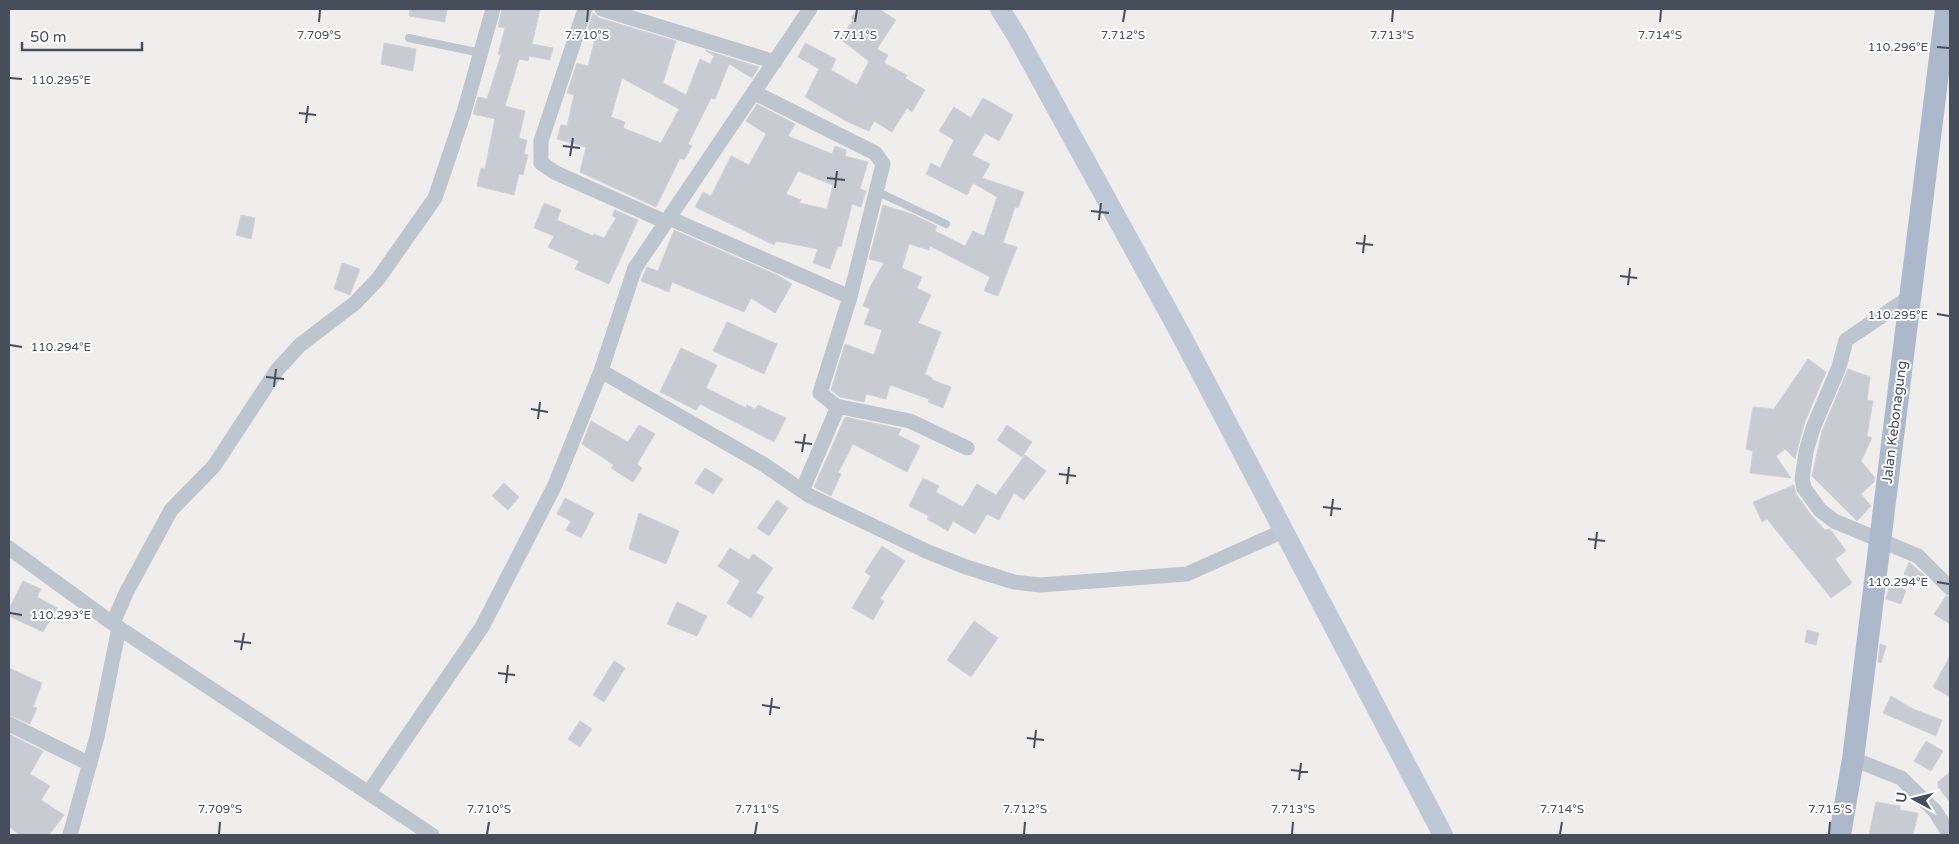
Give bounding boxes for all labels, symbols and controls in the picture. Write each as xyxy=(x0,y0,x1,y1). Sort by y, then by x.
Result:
scale bar xyxy=(22,20,142,52)
text: 50 m xyxy=(30,28,67,46)
text: 7.709°S xyxy=(297,28,341,42)
text: 7.710°S xyxy=(565,28,609,42)
text: 7.711°S xyxy=(833,28,877,42)
text: 7.712°S xyxy=(1101,28,1145,42)
text: 7.713°S xyxy=(1370,28,1414,42)
text: 7.714°S xyxy=(1638,28,1682,42)
text: 110.296°E xyxy=(1868,40,1929,54)
text: 110.295°E xyxy=(31,73,91,87)
text: 110.295°E xyxy=(1868,308,1928,322)
text: 110.294°E xyxy=(31,340,92,354)
street label: Jalan Kebonagung xyxy=(1879,360,1910,484)
text: 110.294°E xyxy=(1868,575,1929,589)
text: 110.293°E xyxy=(31,608,92,622)
north arrow xyxy=(1889,774,1939,824)
text: U xyxy=(1893,791,1911,804)
text: 7.709°S xyxy=(198,802,242,816)
text: 7.710°S xyxy=(467,802,511,816)
text: 7.711°S xyxy=(735,802,779,816)
text: 7.712°S xyxy=(1003,802,1047,816)
text: 7.713°S xyxy=(1271,802,1315,816)
text: 7.714°S xyxy=(1540,802,1584,816)
text: 7.715°S xyxy=(1808,802,1852,816)

